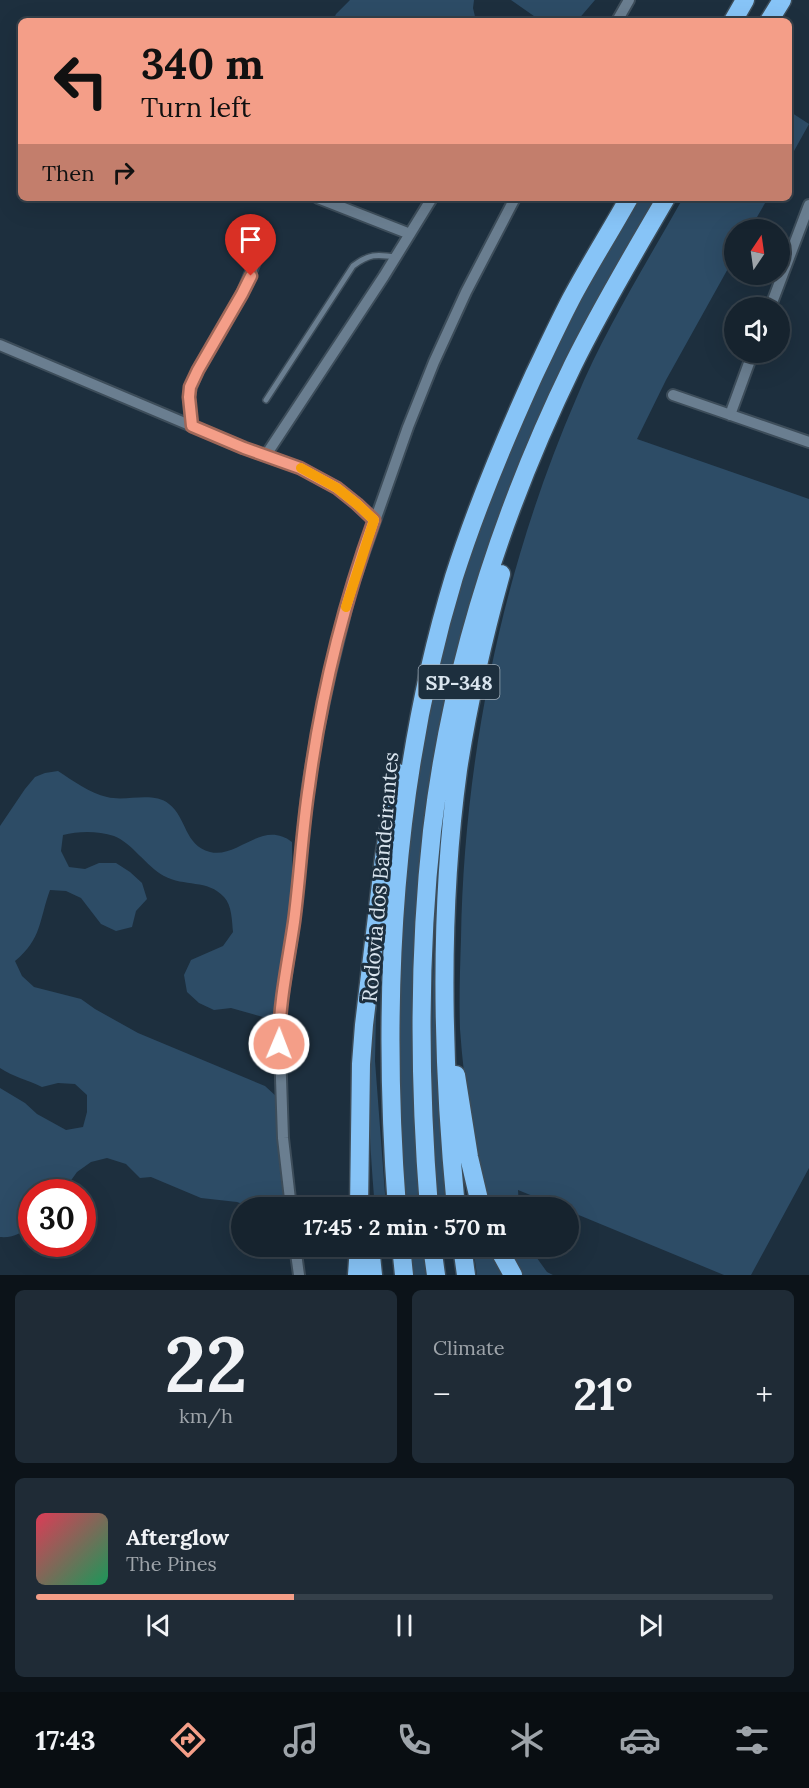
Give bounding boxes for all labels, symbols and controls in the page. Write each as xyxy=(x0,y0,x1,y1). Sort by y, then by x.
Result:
text: 340 m xyxy=(141,37,264,91)
icon: left xyxy=(42,42,120,120)
text: Turn left xyxy=(141,90,251,124)
icon: right xyxy=(107,156,140,189)
text: Then xyxy=(42,159,95,187)
pin xyxy=(225,214,276,276)
north arrow xyxy=(724,219,790,285)
map controls xyxy=(724,219,790,363)
icon: arrive xyxy=(234,223,267,256)
button: sound xyxy=(724,297,790,363)
road number: SP-348 xyxy=(418,665,500,699)
street label: Rodovia dos Bandeirantes xyxy=(356,751,404,1003)
position arrow xyxy=(247,1012,311,1076)
speed limit sign: 30 xyxy=(18,1179,96,1257)
text: 17:45 · 2 min · 570 m xyxy=(304,1213,506,1241)
text: 22 xyxy=(164,1314,248,1413)
text: Climate xyxy=(433,1335,505,1360)
text: 21° xyxy=(573,1365,633,1422)
text: − xyxy=(433,1373,451,1415)
text: + xyxy=(755,1373,773,1415)
text: km/h xyxy=(179,1403,233,1428)
text: Afterglow xyxy=(126,1523,229,1551)
text: The Pines xyxy=(126,1551,217,1576)
icon: previous xyxy=(142,1609,175,1642)
icon: pause xyxy=(388,1609,421,1642)
icon: next xyxy=(634,1609,667,1642)
icon: directions xyxy=(167,1719,209,1761)
icon: music xyxy=(280,1719,322,1761)
icon: phone xyxy=(393,1719,435,1761)
icon: climate xyxy=(506,1719,548,1761)
icon: car xyxy=(619,1719,661,1761)
icon: filters xyxy=(731,1719,773,1761)
text: 17:43 xyxy=(35,1723,96,1757)

